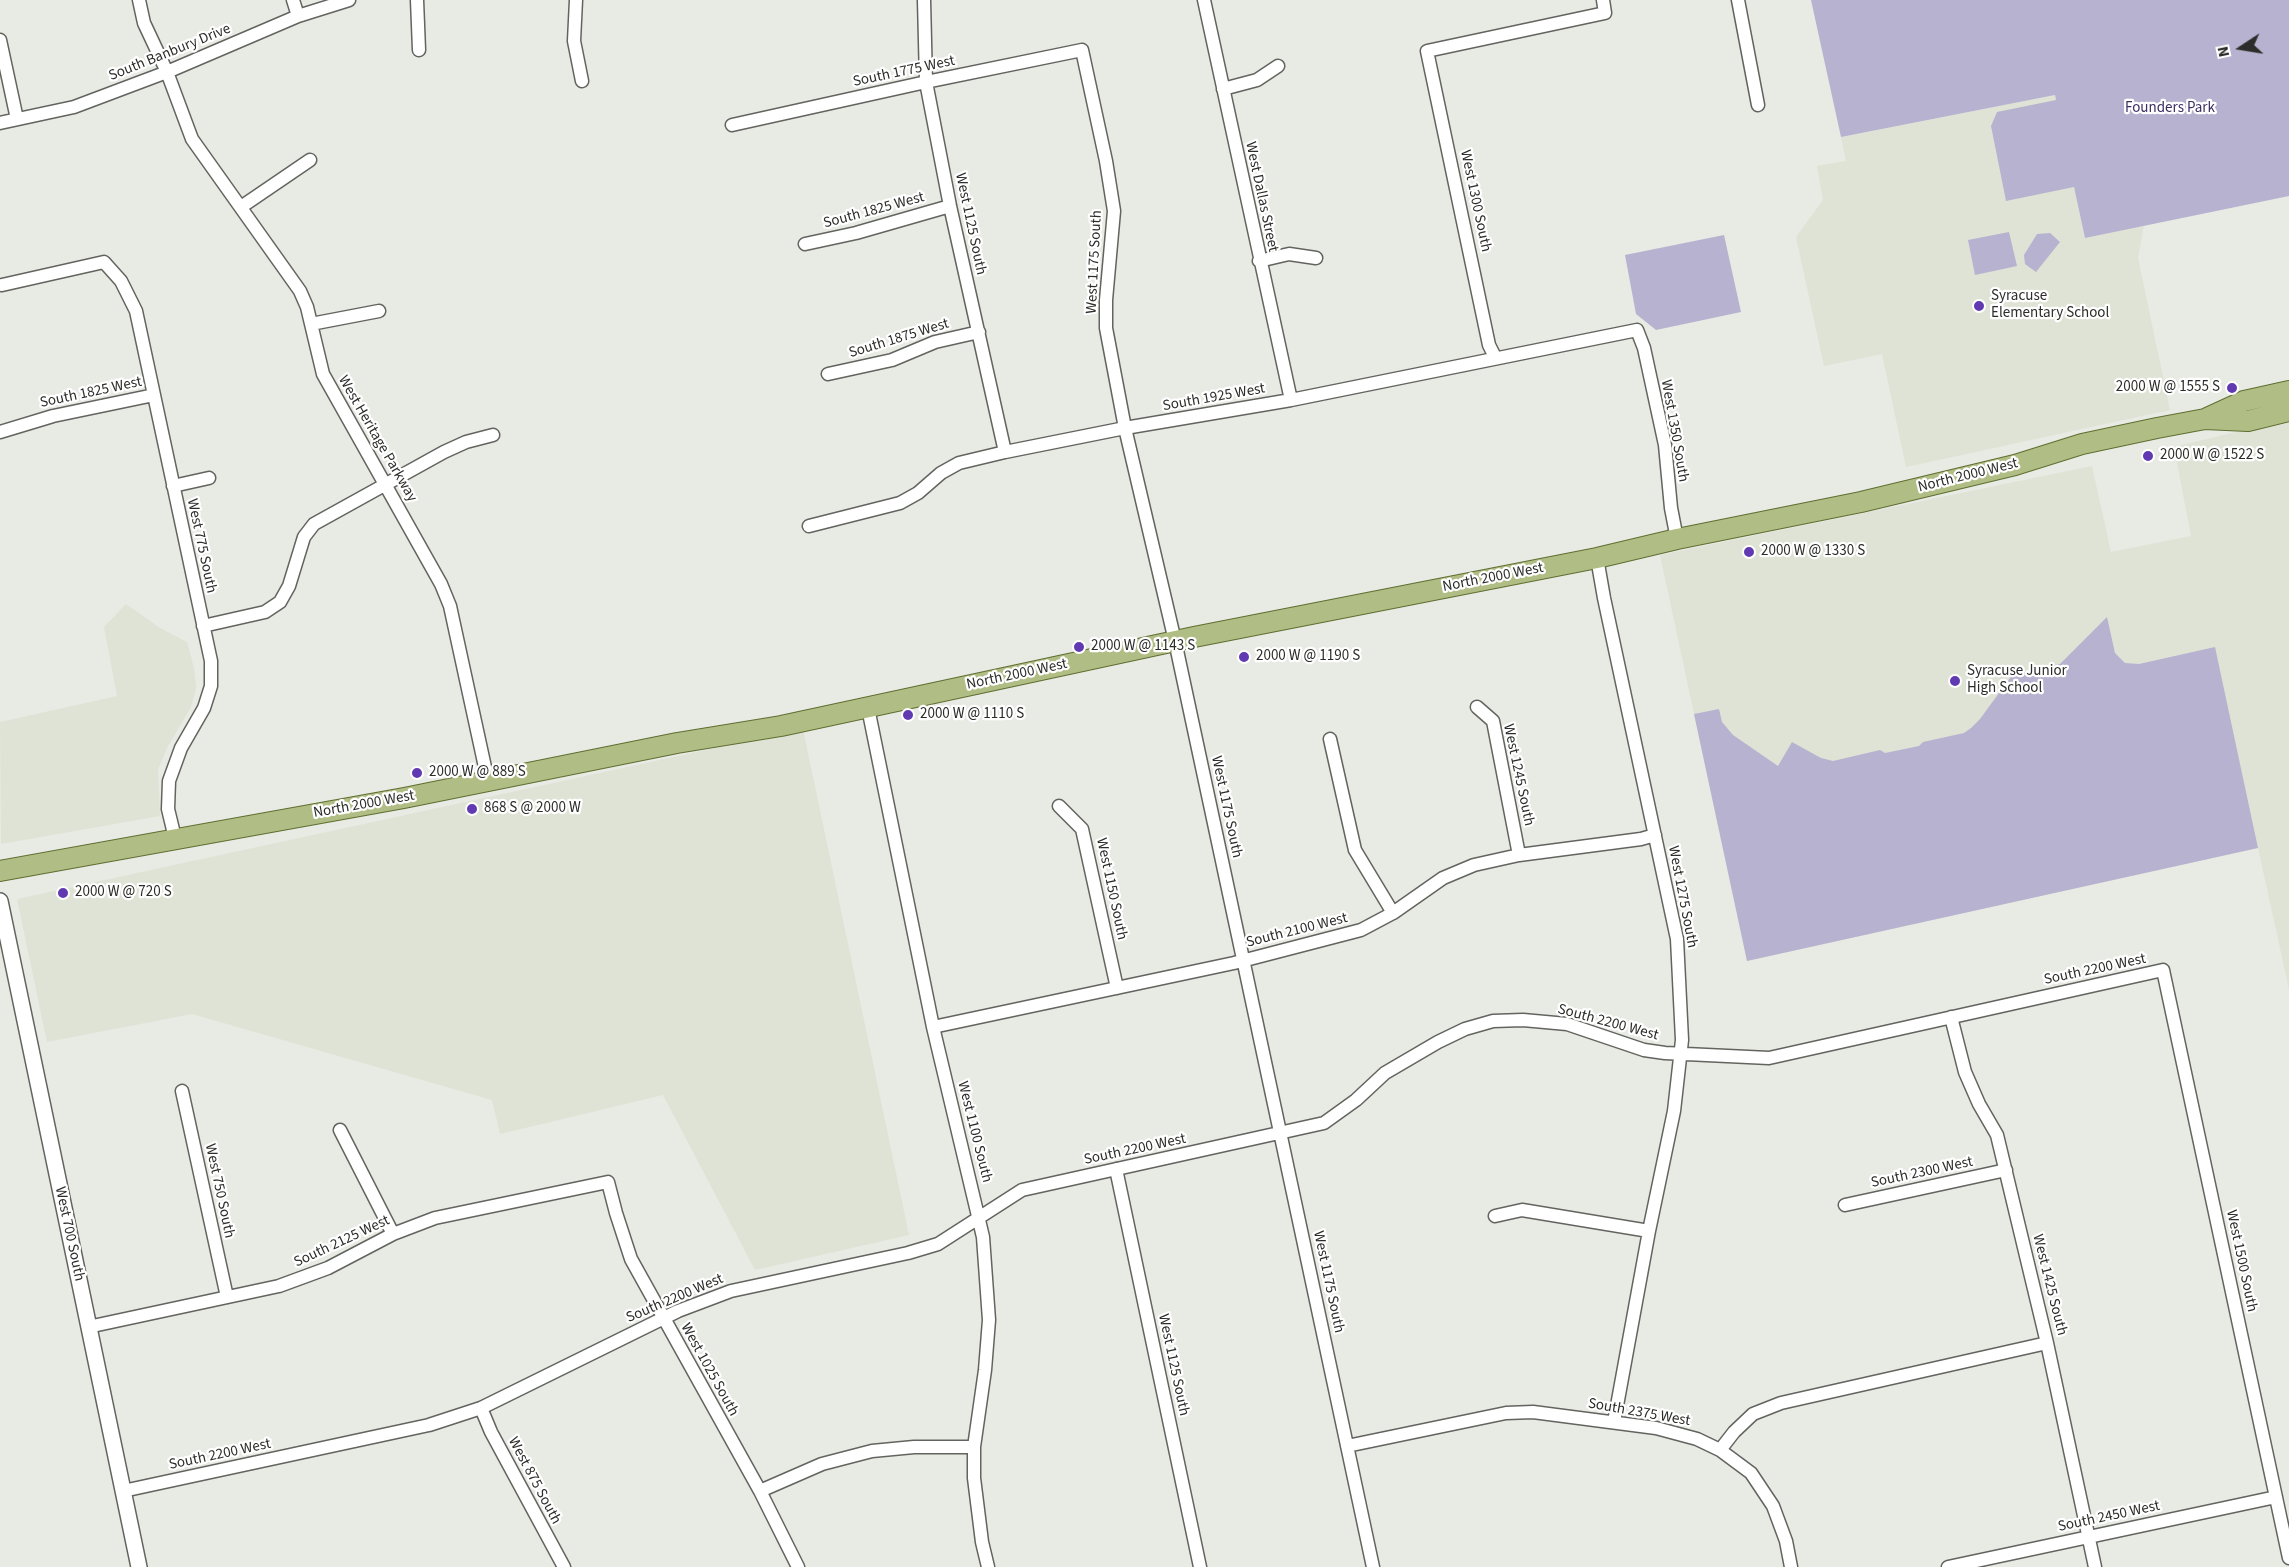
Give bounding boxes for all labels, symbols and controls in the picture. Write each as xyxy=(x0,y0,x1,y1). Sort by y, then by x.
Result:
north arrow xyxy=(2211,18,2271,78)
street label: South Banbury Drive xyxy=(107,20,233,86)
text: N xyxy=(2212,44,2235,59)
street label: South 1775 West xyxy=(851,52,957,92)
park label: Founders Park xyxy=(2125,100,2215,118)
street label: West Dallas Street xyxy=(1241,140,1281,254)
street label: West 1300 South xyxy=(1455,148,1495,254)
street label: West 1125 South xyxy=(950,171,990,277)
street label: South 1825 West xyxy=(822,189,926,233)
street label: West 1175 South xyxy=(1083,210,1107,314)
place label: Syracuse Elementary School xyxy=(1991,288,2109,323)
marker: Syracuse Elementary School xyxy=(1972,299,1986,313)
street label: South 1875 West xyxy=(847,315,951,363)
street label: South 1825 West xyxy=(38,373,144,413)
street label: West Heritage Parkway xyxy=(334,373,420,505)
street label: West 1350 South xyxy=(1656,378,1692,484)
place label: 2000 W @ 1555 S xyxy=(2116,379,2220,397)
street label: South 1925 West xyxy=(1161,380,1267,416)
marker: 2000 W @ 1555 S xyxy=(2225,381,2239,395)
place label: 2000 W @ 1522 S xyxy=(2160,447,2264,465)
marker: 2000 W @ 1522 S xyxy=(2141,449,2155,463)
street label: North 2000 West xyxy=(1916,455,2020,497)
street label: West 775 South xyxy=(182,497,220,595)
place label: 2000 W @ 1330 S xyxy=(1761,543,1865,561)
marker: 2000 W @ 1330 S xyxy=(1742,545,1756,559)
street label: North 2000 West xyxy=(1441,559,1545,597)
place label: 2000 W @ 1143 S xyxy=(1091,638,1195,656)
marker: 2000 W @ 1143 S xyxy=(1072,640,1086,654)
place label: 2000 W @ 1190 S xyxy=(1256,648,1360,666)
marker: 2000 W @ 1190 S xyxy=(1237,650,1251,664)
street label: North 2000 West xyxy=(965,656,1069,694)
place label: Syracuse Junior High School xyxy=(1967,663,2067,698)
marker: Syracuse Junior High School xyxy=(1948,674,1962,688)
place label: 2000 W @ 1110 S xyxy=(920,706,1024,724)
marker: 2000 W @ 1110 S xyxy=(901,708,915,722)
street label: West 1245 South xyxy=(1498,722,1538,828)
street label: West 1175 South xyxy=(1206,754,1246,860)
place label: 2000 W @ 889 S xyxy=(429,764,526,782)
marker: 2000 W @ 889 S xyxy=(410,766,424,780)
street label: North 2000 West xyxy=(312,787,416,823)
place label: 868 S @ 2000 W xyxy=(484,800,581,818)
marker: 868 S @ 2000 W xyxy=(465,802,479,816)
street label: West 1150 South xyxy=(1091,836,1131,942)
street label: West 1275 South xyxy=(1663,844,1701,950)
place label: 2000 W @ 720 S xyxy=(75,884,172,902)
marker: 2000 W @ 720 S xyxy=(56,886,70,900)
street label: South 2100 West xyxy=(1245,910,1349,952)
street label: South 2200 West xyxy=(2042,950,2148,990)
street label: South 2200 West xyxy=(1556,1001,1660,1045)
street label: West 1100 South xyxy=(953,1080,995,1184)
street label: South 2200 West xyxy=(1082,1130,1188,1170)
street label: West 750 South xyxy=(200,1142,238,1240)
street label: South 2300 West xyxy=(1869,1153,1975,1193)
street label: West 700 South xyxy=(50,1185,88,1283)
street label: West 1500 South xyxy=(2221,1208,2261,1314)
street label: South 2125 West xyxy=(291,1212,393,1272)
street label: West 1175 South xyxy=(1308,1229,1348,1335)
street label: West 1425 South xyxy=(2028,1233,2070,1337)
street label: South 2200 West xyxy=(624,1270,726,1328)
street label: West 1125 South xyxy=(1153,1312,1193,1418)
street label: West 1025 South xyxy=(676,1320,742,1420)
street label: South 2375 West xyxy=(1586,1395,1692,1431)
street label: West 875 South xyxy=(503,1434,565,1528)
street label: South 2200 West xyxy=(167,1435,273,1475)
street label: South 2450 West xyxy=(2056,1497,2162,1537)

